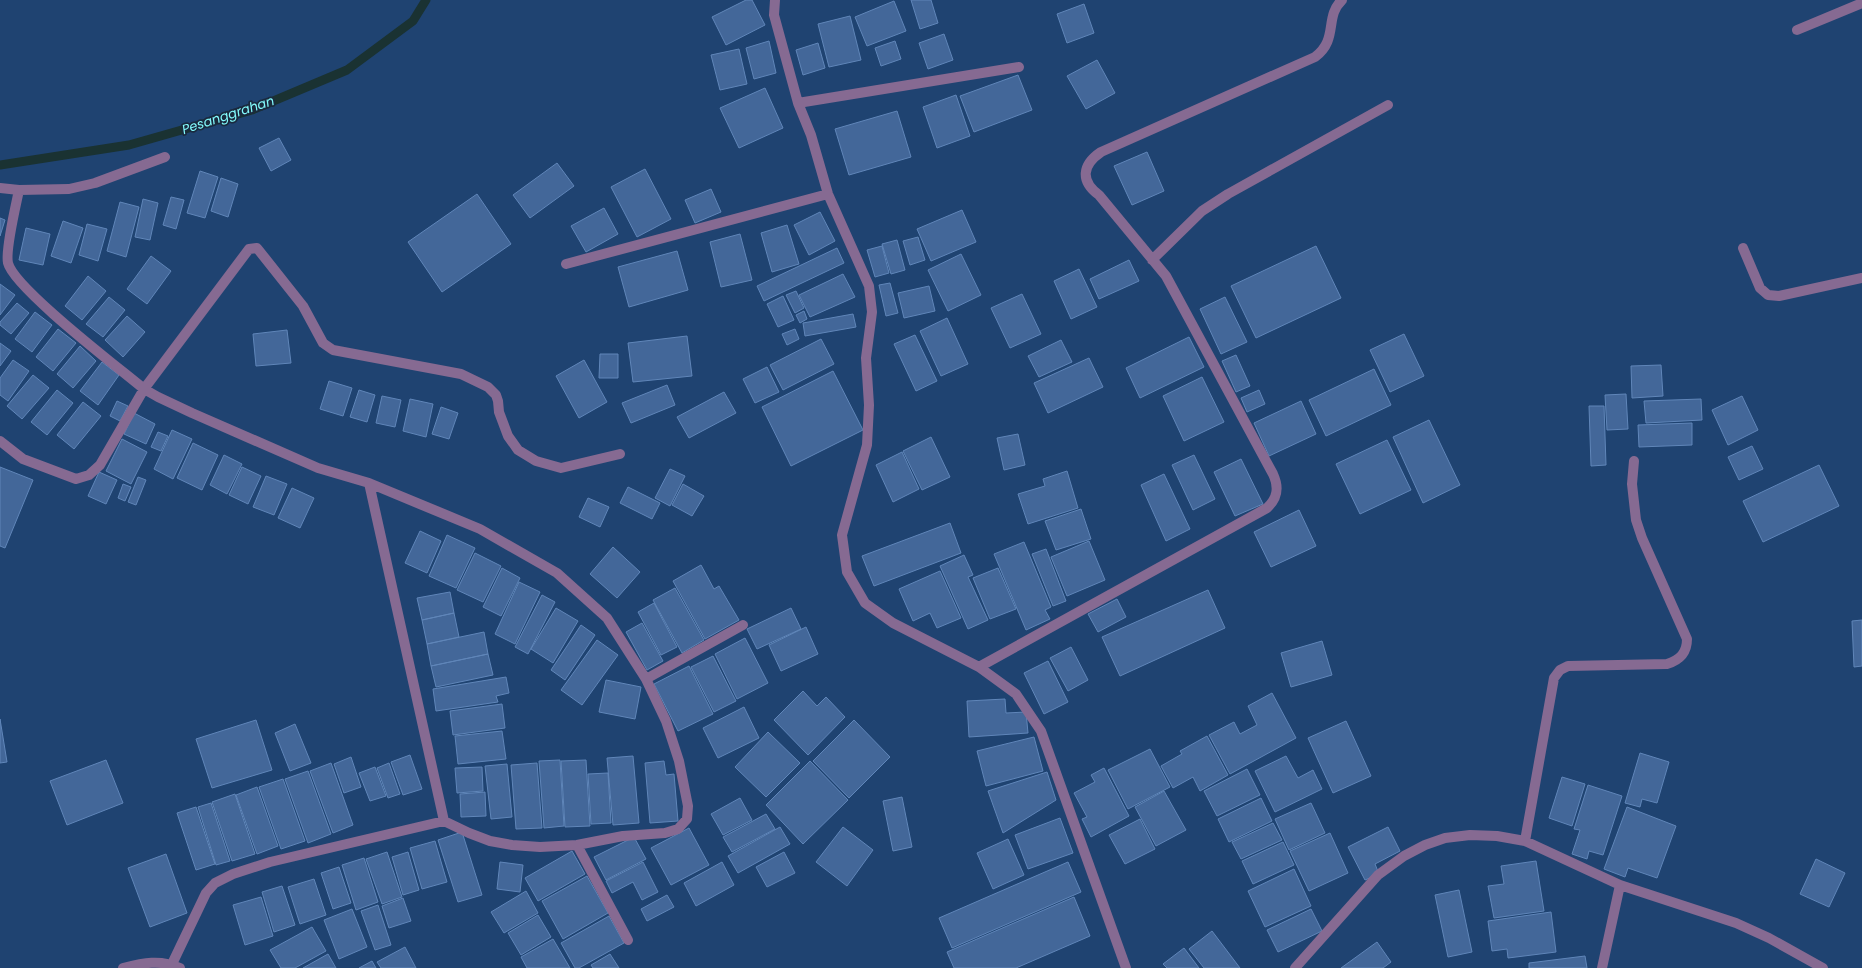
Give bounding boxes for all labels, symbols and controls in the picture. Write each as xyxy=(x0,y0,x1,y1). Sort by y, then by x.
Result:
water label: Pesanggrahan xyxy=(179,91,277,139)

